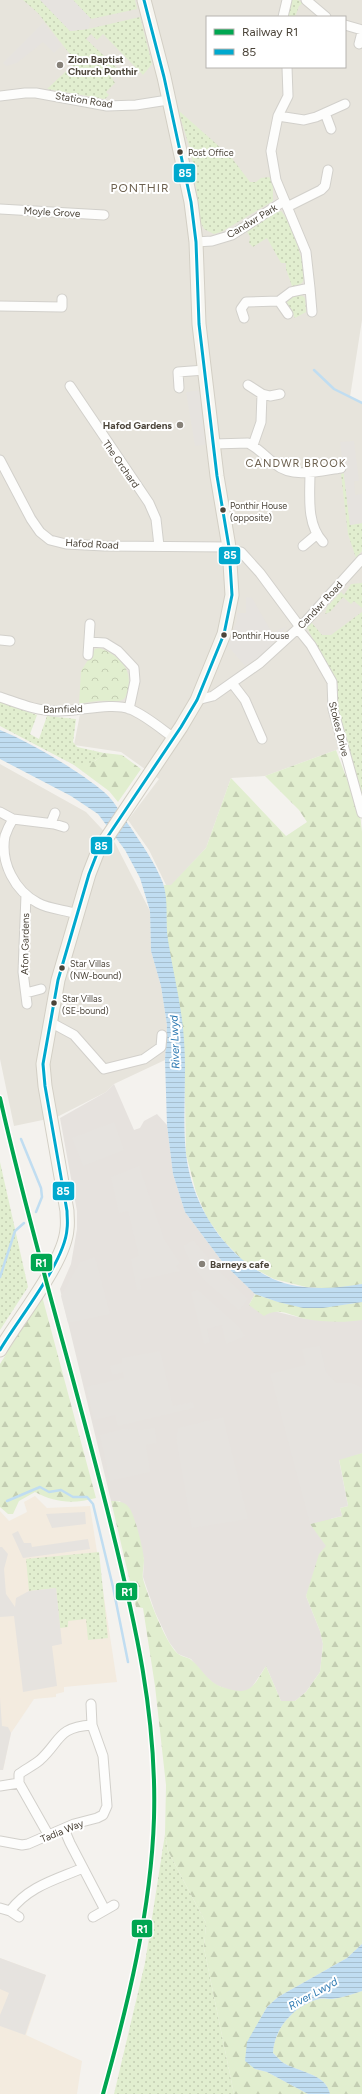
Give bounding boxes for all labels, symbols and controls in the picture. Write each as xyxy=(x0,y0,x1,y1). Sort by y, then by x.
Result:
legend xyxy=(206,16,346,68)
text: Railway R1 xyxy=(242,25,298,39)
text: 85 xyxy=(242,45,256,59)
place label: Zion Baptist Church Ponthir xyxy=(68,53,138,78)
marker: Zion Baptist Church Ponthir xyxy=(55,60,65,70)
street label: Station Road xyxy=(54,89,114,111)
marker: Post Office xyxy=(175,147,185,157)
place label: Post Office xyxy=(188,147,234,158)
line badge: 85 xyxy=(173,163,196,183)
text: 85 xyxy=(178,167,192,180)
district label: PONTHIR xyxy=(111,181,169,195)
street label: Candwr Park xyxy=(224,201,280,241)
street label: Moyle Grove xyxy=(23,204,81,220)
place label: Hafod Gardens xyxy=(103,419,172,432)
marker: Hafod Gardens xyxy=(175,420,185,430)
street label: The Orchard xyxy=(100,438,142,491)
district label: CANDWR BROOK xyxy=(246,457,346,470)
place label: Ponthir House (opposite) xyxy=(230,500,287,523)
marker: Ponthir House (opposite) xyxy=(218,505,228,515)
street label: Hafod Road xyxy=(65,536,119,552)
line badge: 85 xyxy=(218,546,241,565)
text: 85 xyxy=(223,549,237,562)
street label: Candwr Road xyxy=(295,578,345,632)
marker: Ponthir House xyxy=(219,630,229,640)
place label: Ponthir House xyxy=(232,630,289,641)
street label: Stokes Drive xyxy=(326,700,352,758)
street label: Barnfield xyxy=(43,702,83,716)
line badge: 85 xyxy=(90,836,113,855)
text: 85 xyxy=(94,840,108,853)
street label: Afon Gardens xyxy=(18,913,32,975)
place label: Star Villas (NW-bound) xyxy=(70,958,122,981)
marker: Star Villas (NW-bound) xyxy=(57,963,67,973)
place label: Star Villas (SE-bound) xyxy=(62,993,109,1016)
marker: Star Villas (SE-bound) xyxy=(49,998,59,1008)
water label: River Lwyd xyxy=(168,1014,182,1069)
line badge: 85 xyxy=(52,1181,75,1201)
text: 85 xyxy=(56,1185,70,1198)
line badge: R1 xyxy=(30,1253,53,1272)
text: R1 xyxy=(35,1257,47,1270)
place label: Barneys cafe xyxy=(210,1258,270,1271)
marker: Barneys cafe xyxy=(197,1259,207,1269)
line badge: R1 xyxy=(115,1582,138,1601)
text: R1 xyxy=(121,1586,133,1599)
street label: Tadia Way xyxy=(39,1816,86,1845)
line badge: R1 xyxy=(131,1919,153,1938)
text: R1 xyxy=(136,1923,148,1936)
water label: River Lwyd xyxy=(286,1975,340,2013)

